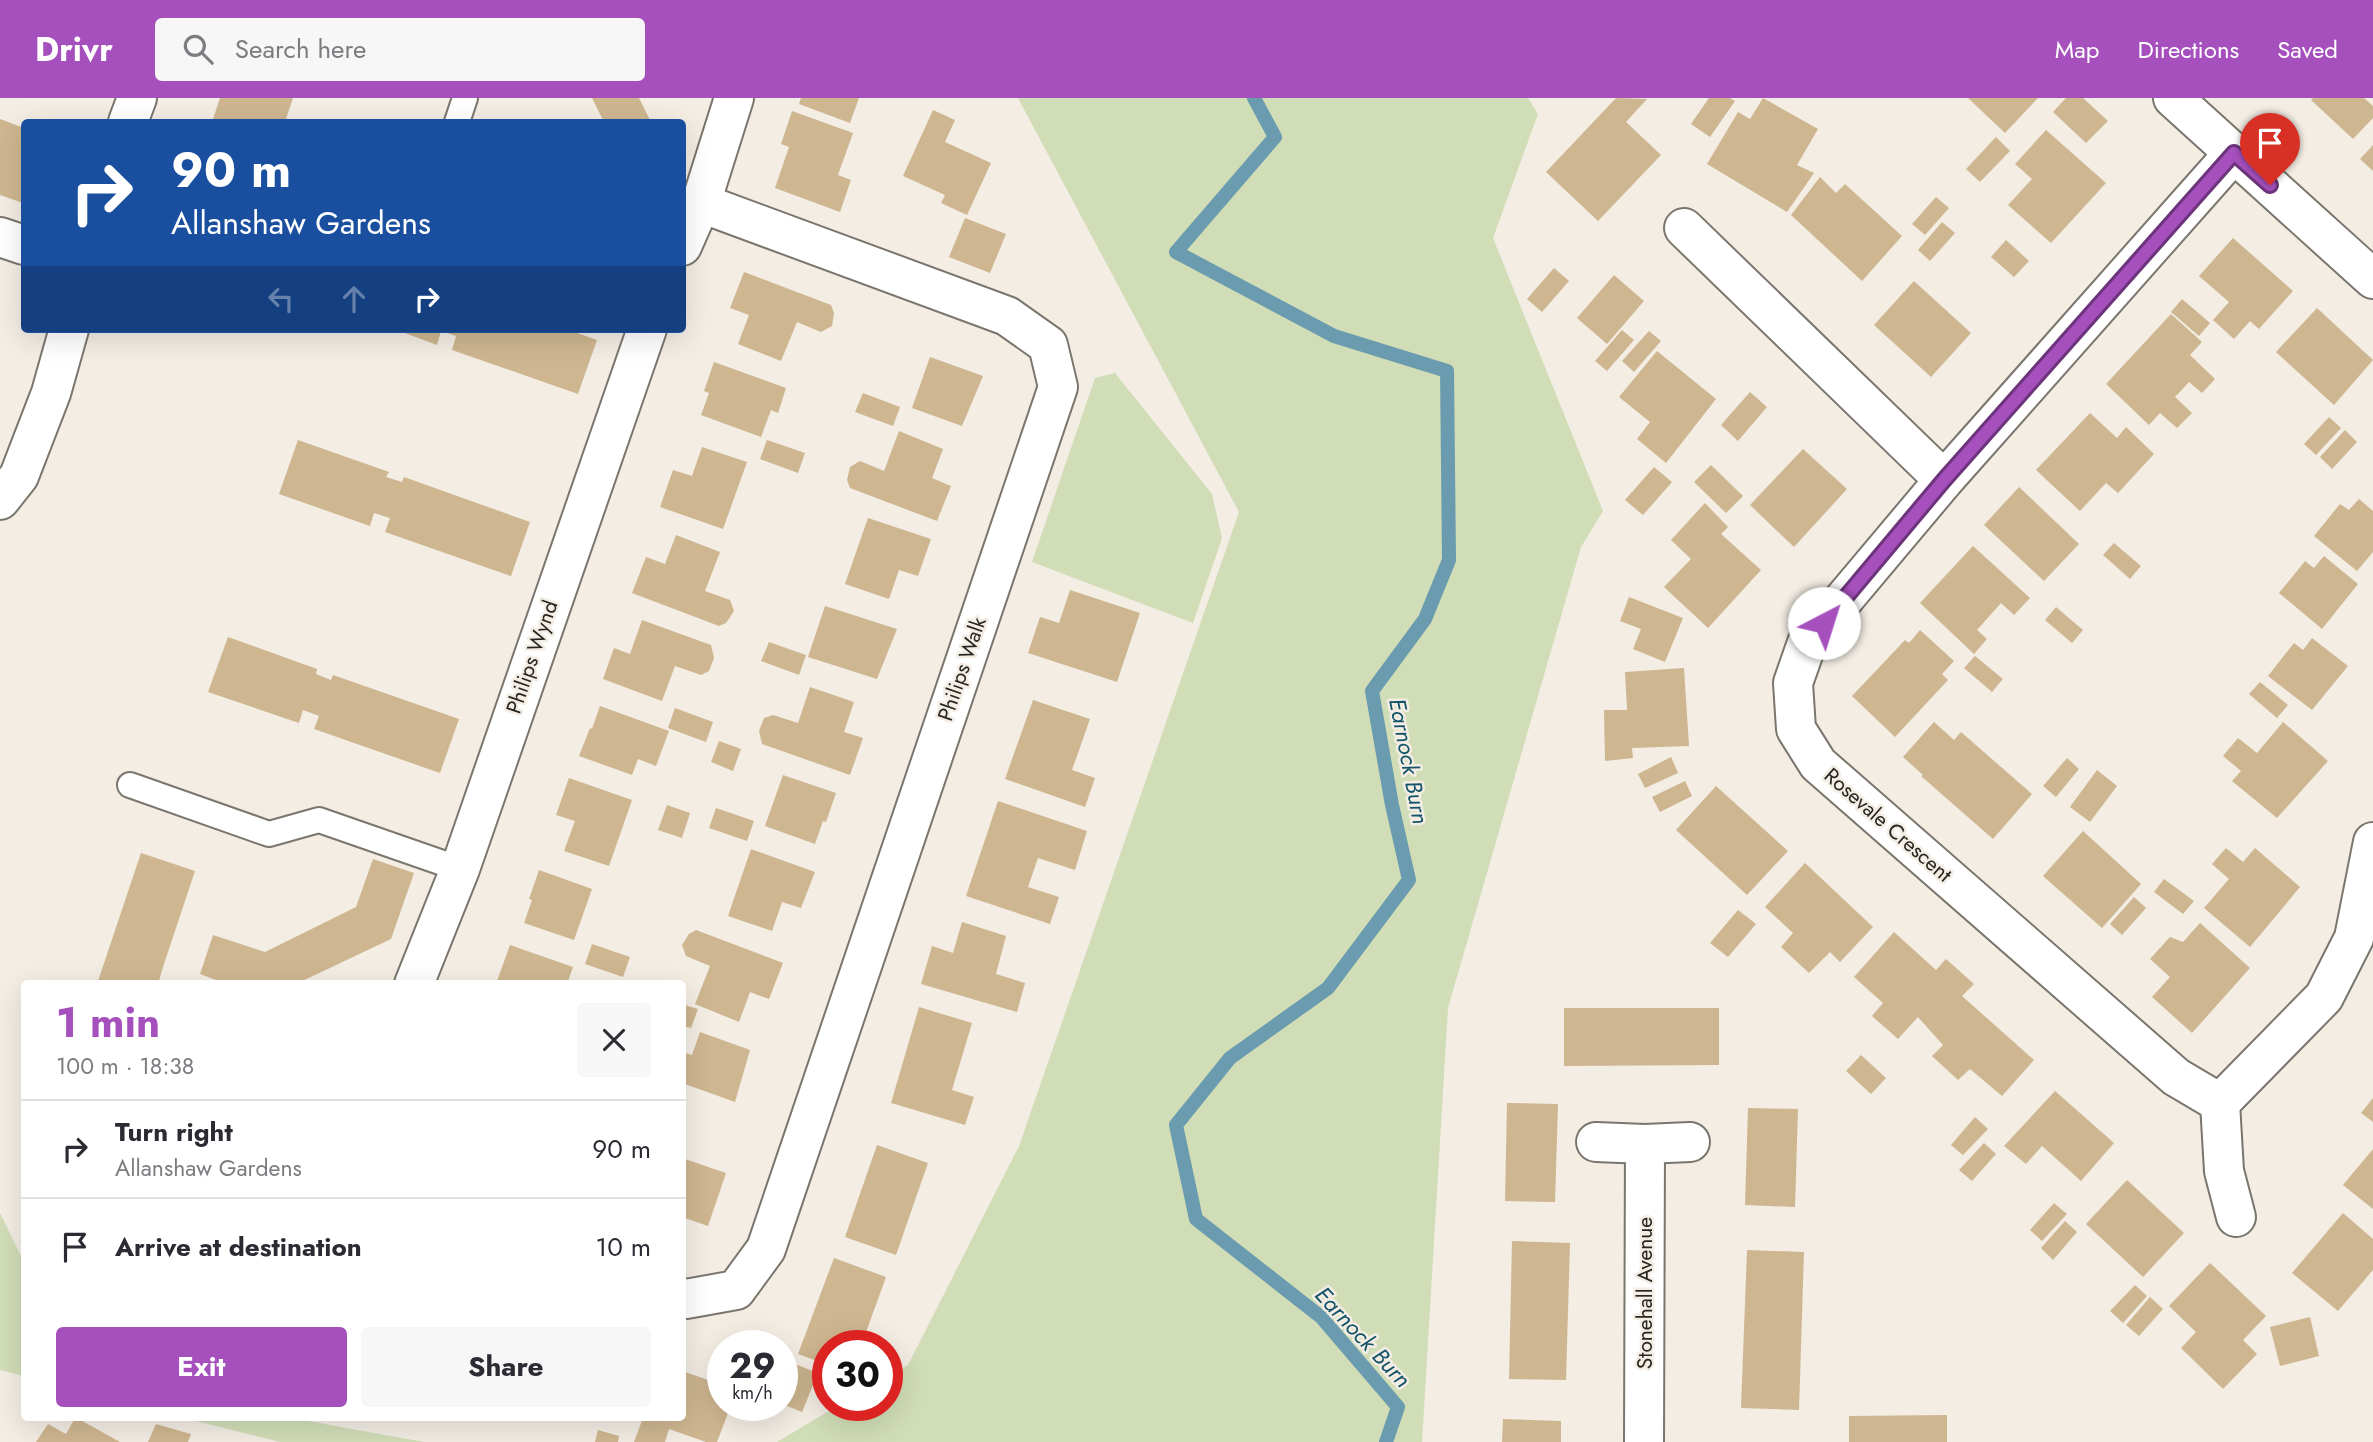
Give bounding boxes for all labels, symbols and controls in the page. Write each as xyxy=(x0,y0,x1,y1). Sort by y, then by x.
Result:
search box xyxy=(155,18,645,81)
text: Drivr xyxy=(35,26,113,73)
icon: search xyxy=(179,30,217,68)
text: Search here xyxy=(235,30,366,68)
text: Map xyxy=(2055,32,2100,67)
text: Directions xyxy=(2138,32,2239,67)
text: Saved xyxy=(2277,32,2338,67)
pin xyxy=(2240,113,2300,185)
icon: arrive xyxy=(2251,124,2289,162)
text: 90 m xyxy=(171,135,291,205)
icon: right xyxy=(56,147,147,238)
text: Allanshaw Gardens xyxy=(171,200,431,246)
icon: left xyxy=(262,280,300,318)
icon: ahead xyxy=(335,280,373,318)
icon: right xyxy=(408,280,446,318)
position arrow xyxy=(1787,586,1861,660)
street label: Philips Wynd xyxy=(499,596,565,718)
street label: Philips Walk xyxy=(930,612,994,725)
water label: Earnock Burn xyxy=(1380,695,1438,827)
street label: Rosevale Crescent xyxy=(1817,761,1959,889)
text: 1 min xyxy=(56,992,160,1053)
button: close xyxy=(577,1003,651,1077)
text: 100 m · 18:38 xyxy=(56,1049,194,1083)
text: Turn right xyxy=(115,1113,233,1151)
icon: right xyxy=(56,1130,94,1168)
text: 90 m xyxy=(592,1130,651,1168)
text: Allanshaw Gardens xyxy=(115,1151,302,1185)
street label: Stonehall Avenue xyxy=(1630,1217,1660,1369)
icon: arrive xyxy=(56,1228,94,1266)
text: Arrive at destination xyxy=(115,1228,362,1266)
text: 10 m xyxy=(596,1228,651,1266)
water label: Earnock Burn xyxy=(1307,1279,1419,1395)
button: Exit xyxy=(56,1327,347,1407)
button: Share xyxy=(361,1327,651,1407)
speed limit sign: 30 xyxy=(812,1330,903,1421)
text: 29 xyxy=(729,1341,776,1391)
text: km/h xyxy=(732,1380,773,1406)

